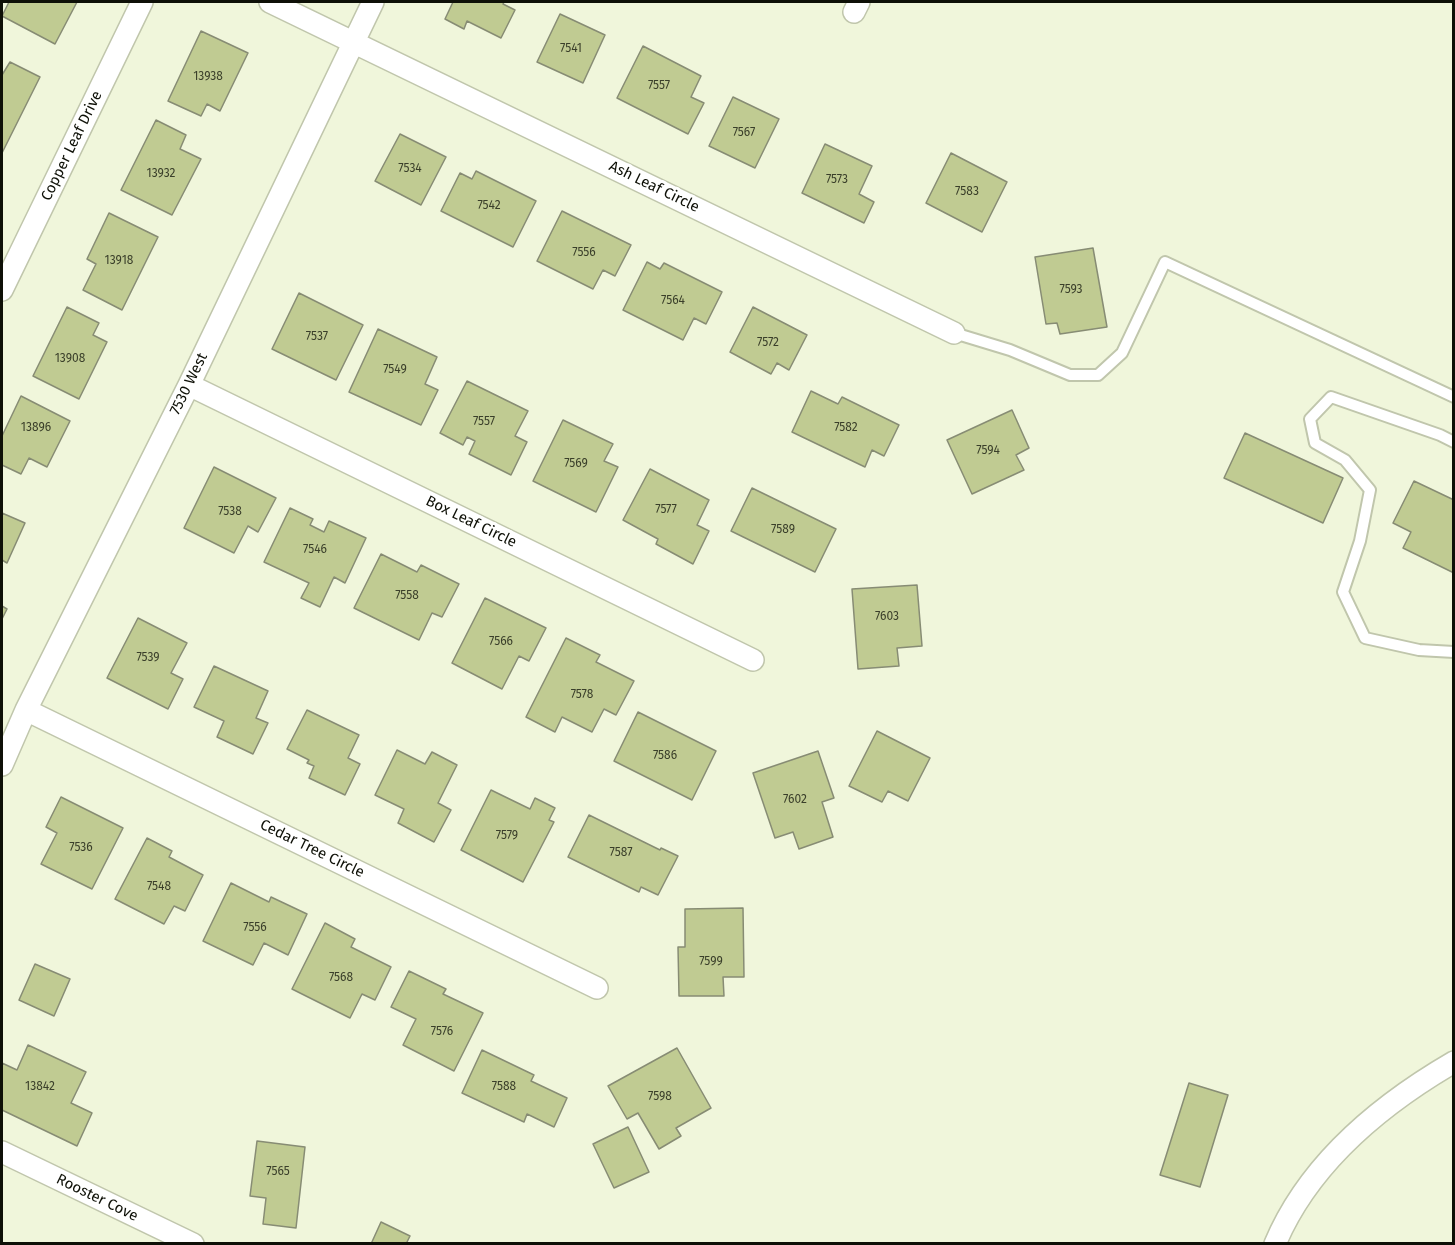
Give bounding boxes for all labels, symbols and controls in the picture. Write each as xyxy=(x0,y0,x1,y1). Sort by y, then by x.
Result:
house number: 7541 xyxy=(560,42,582,56)
house number: 13938 xyxy=(193,70,223,84)
house number: 7557 xyxy=(648,79,670,93)
street label: Copper Leaf Drive xyxy=(38,88,106,204)
house number: 7567 xyxy=(733,126,755,140)
street label: Ash Leaf Circle xyxy=(606,157,702,217)
house number: 7534 xyxy=(398,162,422,176)
house number: 13932 xyxy=(147,167,175,181)
house number: 7573 xyxy=(826,173,848,187)
house number: 7583 xyxy=(955,185,979,199)
house number: 7542 xyxy=(477,199,501,213)
house number: 7556 xyxy=(572,246,596,260)
house number: 13918 xyxy=(105,254,133,268)
house number: 7593 xyxy=(1059,283,1083,297)
house number: 7564 xyxy=(661,294,685,308)
house number: 7537 xyxy=(306,330,328,344)
house number: 7572 xyxy=(757,336,779,350)
street label: 7530 West xyxy=(166,350,212,418)
house number: 13908 xyxy=(55,352,85,366)
house number: 7549 xyxy=(383,363,407,377)
house number: 7557 xyxy=(473,415,495,429)
house number: 13896 xyxy=(21,421,51,435)
house number: 7582 xyxy=(834,421,858,435)
house number: 7594 xyxy=(976,444,1000,458)
house number: 7569 xyxy=(564,457,588,471)
street label: Box Leaf Circle xyxy=(423,492,519,552)
house number: 7577 xyxy=(655,503,677,517)
house number: 7538 xyxy=(218,505,242,519)
house number: 7589 xyxy=(771,523,795,537)
house number: 7546 xyxy=(303,543,327,557)
house number: 7558 xyxy=(395,589,419,603)
house number: 7603 xyxy=(875,610,899,624)
house number: 7566 xyxy=(489,635,513,649)
house number: 7539 xyxy=(136,651,160,665)
house number: 7578 xyxy=(571,688,593,702)
house number: 7586 xyxy=(653,749,677,763)
house number: 7602 xyxy=(783,793,807,807)
street label: Cedar Tree Circle xyxy=(257,816,367,882)
house number: 7579 xyxy=(496,829,518,843)
house number: 7536 xyxy=(69,841,93,855)
house number: 7587 xyxy=(610,846,632,860)
house number: 7548 xyxy=(147,880,171,894)
house number: 7556 xyxy=(243,921,267,935)
house number: 7599 xyxy=(699,955,723,969)
house number: 7568 xyxy=(329,971,353,985)
house number: 7576 xyxy=(431,1025,453,1039)
house number: 13842 xyxy=(25,1080,55,1094)
house number: 7588 xyxy=(492,1080,516,1094)
house number: 7598 xyxy=(648,1090,672,1104)
house number: 7565 xyxy=(266,1165,290,1179)
street label: Rooster Cove xyxy=(53,1170,141,1226)

